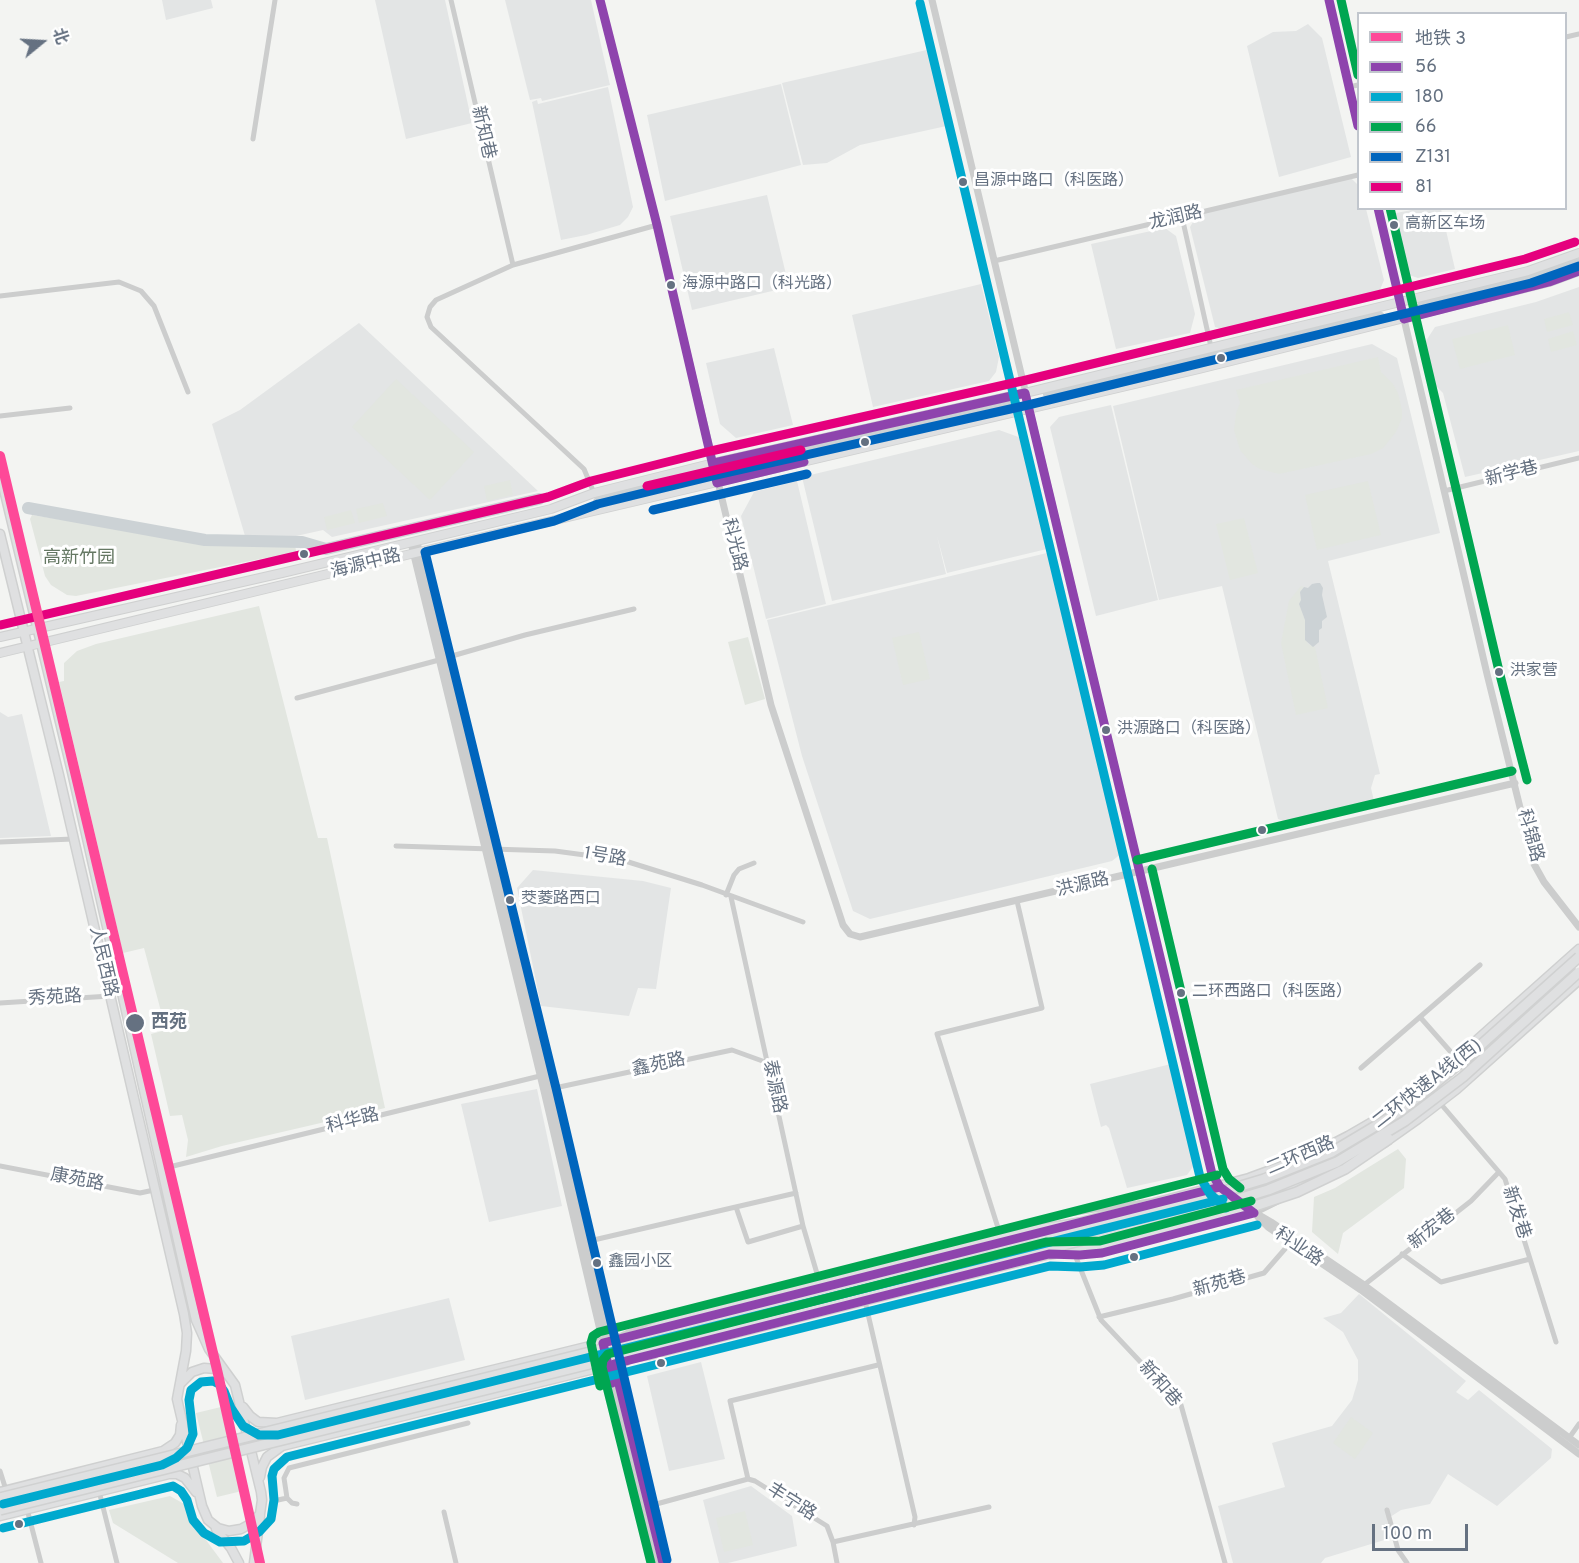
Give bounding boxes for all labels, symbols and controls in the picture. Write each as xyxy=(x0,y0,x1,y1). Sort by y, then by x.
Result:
north arrow xyxy=(12,12,72,72)
legend xyxy=(1357,12,1567,210)
text: 北 xyxy=(47,26,71,47)
text: 地铁 3 xyxy=(1415,28,1466,51)
text: 56 xyxy=(1415,56,1437,79)
text: 180 xyxy=(1415,86,1444,109)
street label: 新知巷 xyxy=(465,104,499,162)
text: 66 xyxy=(1415,116,1437,139)
text: Z131 xyxy=(1415,146,1451,169)
place label: 昌源中路口（科医路） xyxy=(974,172,1134,192)
marker: 昌源中路口（科医路） xyxy=(957,176,969,188)
text: 81 xyxy=(1415,176,1433,199)
street label: 龙润路 xyxy=(1147,202,1205,236)
place label: 高新区车场 xyxy=(1405,215,1485,235)
marker: 高新区车场 xyxy=(1388,219,1400,231)
place label: 海源中路口（科光路） xyxy=(682,275,842,295)
marker: 海源中路口（科光路） xyxy=(665,279,677,291)
unlabelled marker xyxy=(1215,352,1227,364)
unlabelled marker xyxy=(859,436,871,448)
street label: 新学巷 xyxy=(1483,458,1541,492)
street label: 科光路 xyxy=(716,516,750,574)
street label: 海源中路 xyxy=(328,546,404,584)
park label: 高新竹园 xyxy=(43,548,115,570)
unlabelled marker xyxy=(298,548,310,560)
place label: 洪家营 xyxy=(1510,662,1558,682)
marker: 洪家营 xyxy=(1493,666,1505,678)
place label: 洪源路口（科医路） xyxy=(1117,720,1261,740)
marker: 洪源路口（科医路） xyxy=(1100,724,1112,736)
street label: 科锦路 xyxy=(1512,807,1546,865)
unlabelled marker xyxy=(1256,824,1268,836)
street label: 1号路 xyxy=(582,844,628,872)
street label: 洪源路 xyxy=(1054,869,1112,903)
place label: 茭菱路西口 xyxy=(521,890,601,910)
marker: 茭菱路西口 xyxy=(504,894,516,906)
street label: 人民西路 xyxy=(83,924,121,1000)
place label: 二环西路口（科医路） xyxy=(1192,983,1352,1003)
street label: 秀苑路 xyxy=(27,987,83,1011)
marker: 二环西路口（科医路） xyxy=(1175,987,1187,999)
marker: 西苑 xyxy=(124,1012,146,1034)
place label: 西苑 xyxy=(151,1012,187,1034)
street label: 二环快速A线(西) xyxy=(1369,1036,1487,1134)
street label: 鑫苑路 xyxy=(630,1050,688,1082)
street label: 泰源路 xyxy=(757,1058,789,1116)
street label: 科华路 xyxy=(324,1105,382,1139)
street label: 二环西路 xyxy=(1264,1133,1338,1181)
street label: 康苑路 xyxy=(48,1165,106,1197)
street label: 新发巷 xyxy=(1496,1184,1534,1242)
street label: 新宏巷 xyxy=(1405,1205,1461,1255)
street label: 科业路 xyxy=(1270,1224,1326,1272)
unlabelled marker xyxy=(1128,1251,1140,1263)
place label: 鑫园小区 xyxy=(608,1253,672,1273)
marker: 鑫园小区 xyxy=(591,1257,603,1269)
street label: 新苑巷 xyxy=(1191,1267,1249,1303)
unlabelled marker xyxy=(655,1357,667,1369)
street label: 新和巷 xyxy=(1133,1358,1185,1412)
street label: 丰宁路 xyxy=(762,1480,820,1526)
scale bar xyxy=(1375,1512,1471,1550)
unlabelled marker xyxy=(13,1518,25,1530)
text: 100 m xyxy=(1383,1523,1432,1546)

